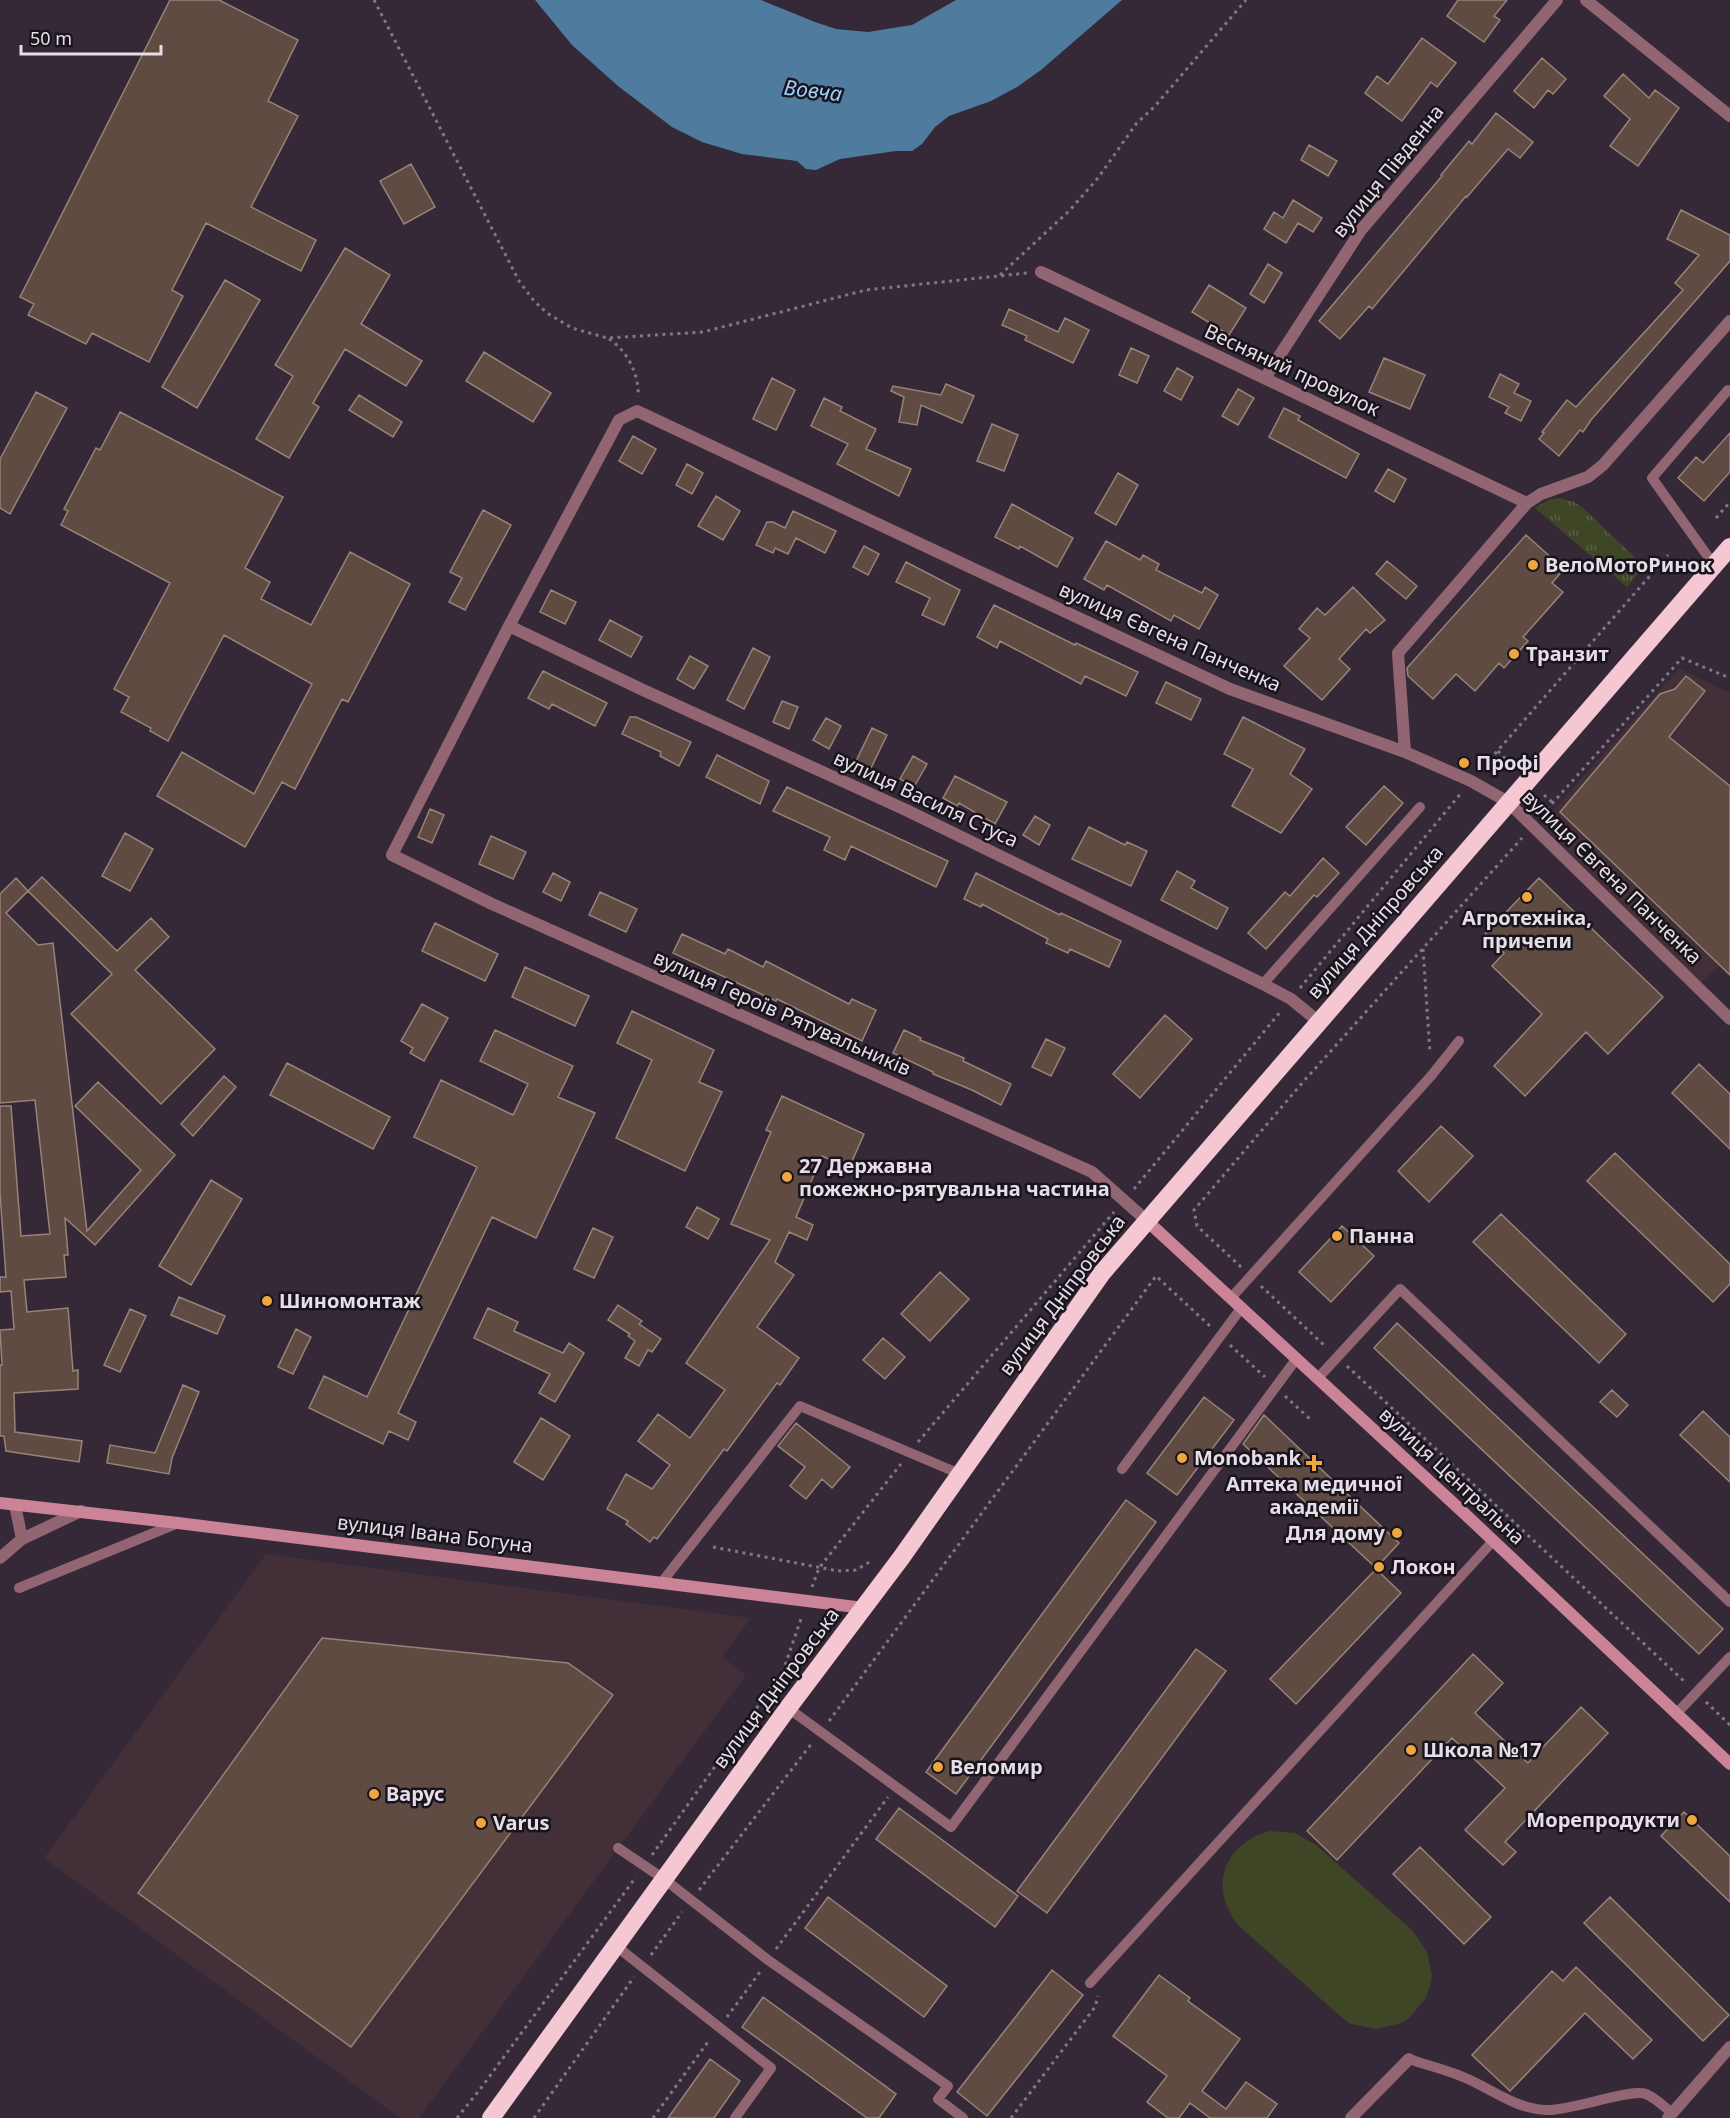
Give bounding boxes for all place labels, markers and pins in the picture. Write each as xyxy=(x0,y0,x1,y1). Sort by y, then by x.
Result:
place label: ВелоМотоРинок xyxy=(1545,551,1713,578)
marker: ВелоМотоРинок xyxy=(1526,558,1540,572)
place label: Транзит xyxy=(1526,640,1609,667)
marker: Транзит xyxy=(1507,647,1521,661)
place label: Профі xyxy=(1476,749,1539,776)
marker: Профі xyxy=(1457,756,1471,770)
marker: Агротехніка, причепи xyxy=(1520,890,1534,904)
place label: Агротехніка, причепи xyxy=(1462,904,1592,954)
place label: 27 Державна пожежно-рятувальна частина xyxy=(799,1152,1110,1202)
marker: 27 Державна пожежно-рятувальна частина xyxy=(780,1170,794,1184)
place label: Панна xyxy=(1349,1222,1414,1249)
marker: Панна xyxy=(1330,1229,1344,1243)
place label: Шиномонтаж xyxy=(279,1287,421,1314)
marker: Шиномонтаж xyxy=(260,1294,274,1308)
place label: Monobank xyxy=(1194,1444,1301,1471)
marker: Monobank xyxy=(1175,1451,1189,1465)
marker: Аптека медичної академії xyxy=(1307,1456,1321,1470)
place label: Аптека медичної академії xyxy=(1226,1470,1402,1520)
place label: Для дому xyxy=(1286,1519,1386,1546)
marker: Для дому xyxy=(1390,1526,1404,1540)
place label: Локон xyxy=(1391,1553,1456,1580)
marker: Локон xyxy=(1372,1560,1386,1574)
place label: Школа №17 xyxy=(1423,1736,1542,1763)
marker: Школа №17 xyxy=(1404,1743,1418,1757)
place label: Веломир xyxy=(950,1753,1043,1780)
marker: Веломир xyxy=(931,1760,945,1774)
place label: Варус xyxy=(386,1780,445,1807)
marker: Варус xyxy=(367,1787,381,1801)
place label: Морепродукти xyxy=(1526,1806,1680,1833)
place label: Varus xyxy=(493,1809,550,1836)
marker: Морепродукти xyxy=(1685,1813,1699,1827)
marker: Varus xyxy=(474,1816,488,1830)

